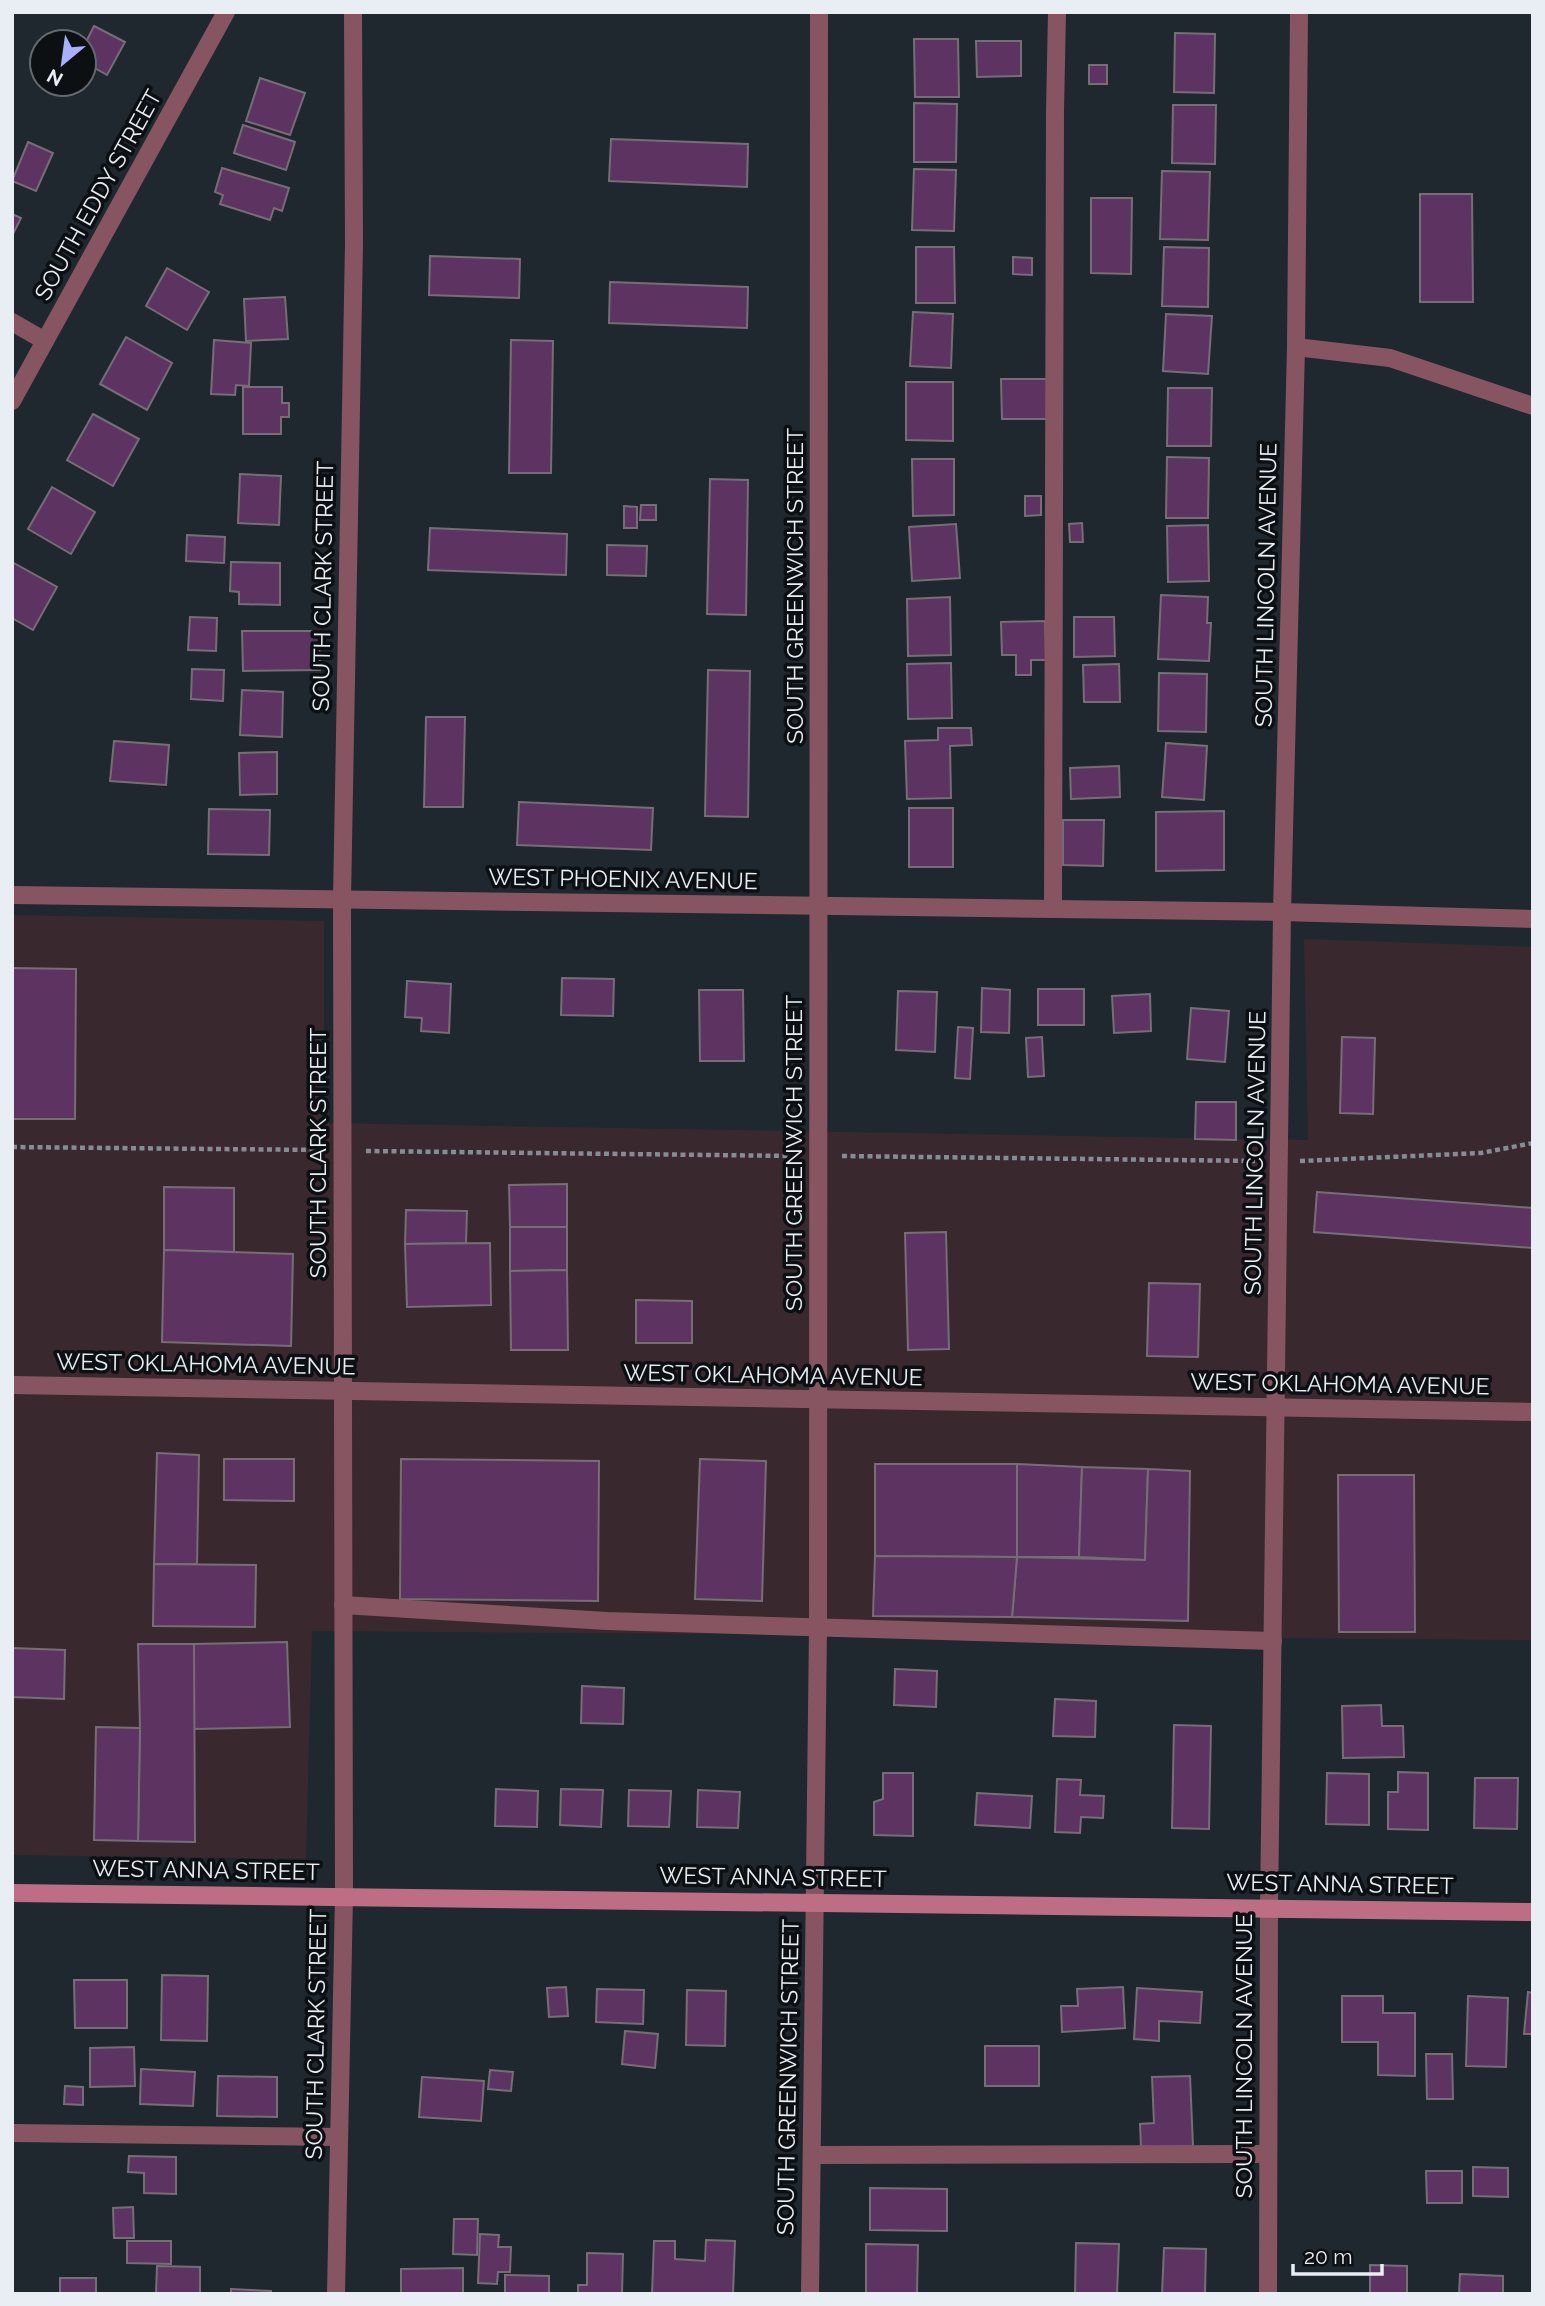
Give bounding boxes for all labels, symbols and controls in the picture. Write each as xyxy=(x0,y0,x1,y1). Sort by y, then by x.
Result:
north arrow xyxy=(28,28,98,98)
text: N xyxy=(43,65,66,91)
street label: SOUTH EDDY STREET xyxy=(28,85,167,305)
street label: SOUTH GREENWICH STREET xyxy=(781,428,808,744)
street label: SOUTH LINCOLN AVENUE xyxy=(1250,443,1281,727)
street label: SOUTH CLARK STREET xyxy=(307,460,338,712)
street label: WEST PHOENIX AVENUE xyxy=(488,863,758,894)
street label: SOUTH GREENWICH STREET xyxy=(780,995,807,1311)
street label: SOUTH LINCOLN AVENUE xyxy=(1239,1011,1270,1295)
street label: SOUTH CLARK STREET xyxy=(304,1028,331,1278)
street label: WEST OKLAHOMA AVENUE xyxy=(56,1347,356,1380)
street label: WEST OKLAHOMA AVENUE xyxy=(623,1358,923,1391)
street label: WEST OKLAHOMA AVENUE xyxy=(1190,1367,1490,1400)
street label: WEST ANNA STREET xyxy=(92,1854,320,1885)
street label: WEST ANNA STREET xyxy=(659,1861,887,1892)
street label: WEST ANNA STREET xyxy=(1226,1868,1454,1899)
street label: SOUTH CLARK STREET xyxy=(300,1908,331,2160)
street label: SOUTH LINCOLN AVENUE xyxy=(1230,1914,1257,2198)
street label: SOUTH GREENWICH STREET xyxy=(771,1919,804,2235)
scale bar xyxy=(1293,2232,1382,2276)
text: 20 m xyxy=(1304,2244,1352,2269)

